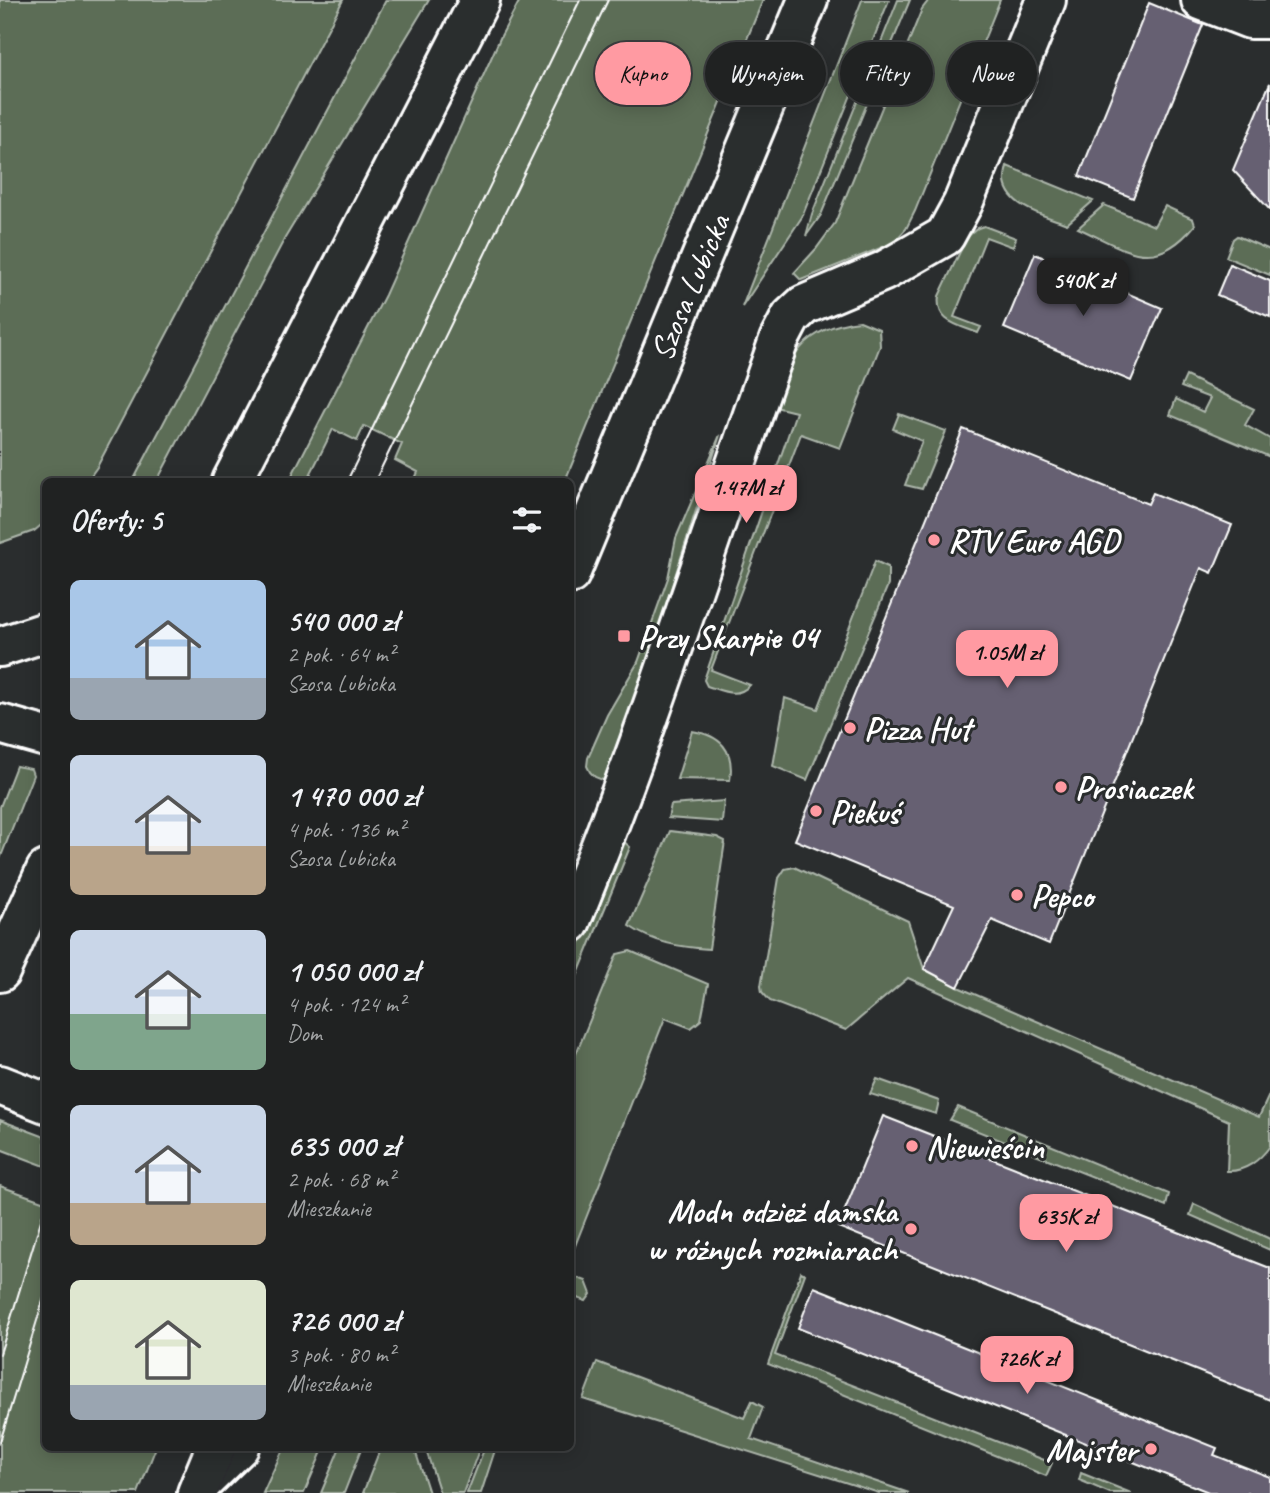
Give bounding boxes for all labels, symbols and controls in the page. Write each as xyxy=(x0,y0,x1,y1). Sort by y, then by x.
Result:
chip: Kupno xyxy=(595,42,691,105)
chip: Wynajem xyxy=(705,42,826,105)
chip: Filtry xyxy=(840,42,933,105)
chip: Nowe xyxy=(947,42,1037,105)
street label: Szosa Lubicka xyxy=(640,206,740,367)
pin: 540K zł xyxy=(1018,258,1148,318)
text: 540K zł xyxy=(1053,266,1113,295)
pin: 1.47M zł xyxy=(674,466,818,525)
text: 1.47M zł xyxy=(711,473,781,502)
text: Oferty: 5 xyxy=(70,501,162,539)
icon: filters xyxy=(508,501,546,539)
place label: RTV Euro AGD xyxy=(948,520,1122,562)
marker: RTV Euro AGD xyxy=(926,532,942,548)
text: 540 000 zł xyxy=(287,602,398,640)
icon: home xyxy=(126,608,210,692)
place label: Przy Skarpie 04 xyxy=(638,616,822,658)
marker: Przy Skarpie 04 xyxy=(616,628,632,644)
pin: 1.05M zł xyxy=(935,630,1079,690)
text: 1.05M zł xyxy=(972,638,1042,667)
text: 2 pok. · 64 m² xyxy=(287,640,395,669)
text: Szosa Lubicka xyxy=(287,669,395,698)
place label: Pizza Hut xyxy=(864,708,976,750)
marker: Pizza Hut xyxy=(842,720,858,736)
place label: Prosiaczek xyxy=(1075,767,1195,809)
text: 1 470 000 zł xyxy=(287,777,419,815)
marker: Prosiaczek xyxy=(1053,779,1069,795)
icon: home xyxy=(126,783,210,867)
place label: Piekuś xyxy=(830,791,905,833)
marker: Piekuś xyxy=(808,803,824,819)
text: 4 pok. · 136 m² xyxy=(287,815,405,844)
text: Szosa Lubicka xyxy=(287,844,395,873)
place label: Pepco xyxy=(1031,875,1096,917)
marker: Pepco xyxy=(1009,887,1025,903)
text: 1 050 000 zł xyxy=(287,952,419,990)
icon: home xyxy=(126,958,210,1042)
text: 4 pok. · 124 m² xyxy=(287,990,405,1019)
text: Dom xyxy=(287,1019,322,1048)
place label: Niewieścin xyxy=(926,1126,1045,1168)
text: 635 000 zł xyxy=(287,1127,399,1165)
icon: home xyxy=(126,1133,210,1217)
marker: Niewieścin xyxy=(904,1138,920,1154)
text: 2 pok. · 68 m² xyxy=(287,1165,395,1194)
place label: Modn odzież damska w różnych rozmiarach xyxy=(647,1190,899,1270)
text: Mieszkanie xyxy=(287,1194,371,1223)
pin: 635K zł xyxy=(1001,1194,1131,1254)
text: 635K zł xyxy=(1036,1202,1096,1231)
marker: Modn odzież damska w różnych rozmiarach xyxy=(903,1221,919,1237)
text: 726 000 zł xyxy=(287,1302,399,1340)
icon: home xyxy=(126,1308,210,1392)
pin: 726K zł xyxy=(962,1336,1092,1396)
text: 3 pok. · 80 m² xyxy=(287,1340,395,1369)
text: 726K zł xyxy=(996,1344,1058,1373)
text: Mieszkanie xyxy=(287,1369,371,1398)
place label: Majster xyxy=(1046,1429,1141,1471)
marker: Majster xyxy=(1143,1441,1159,1457)

